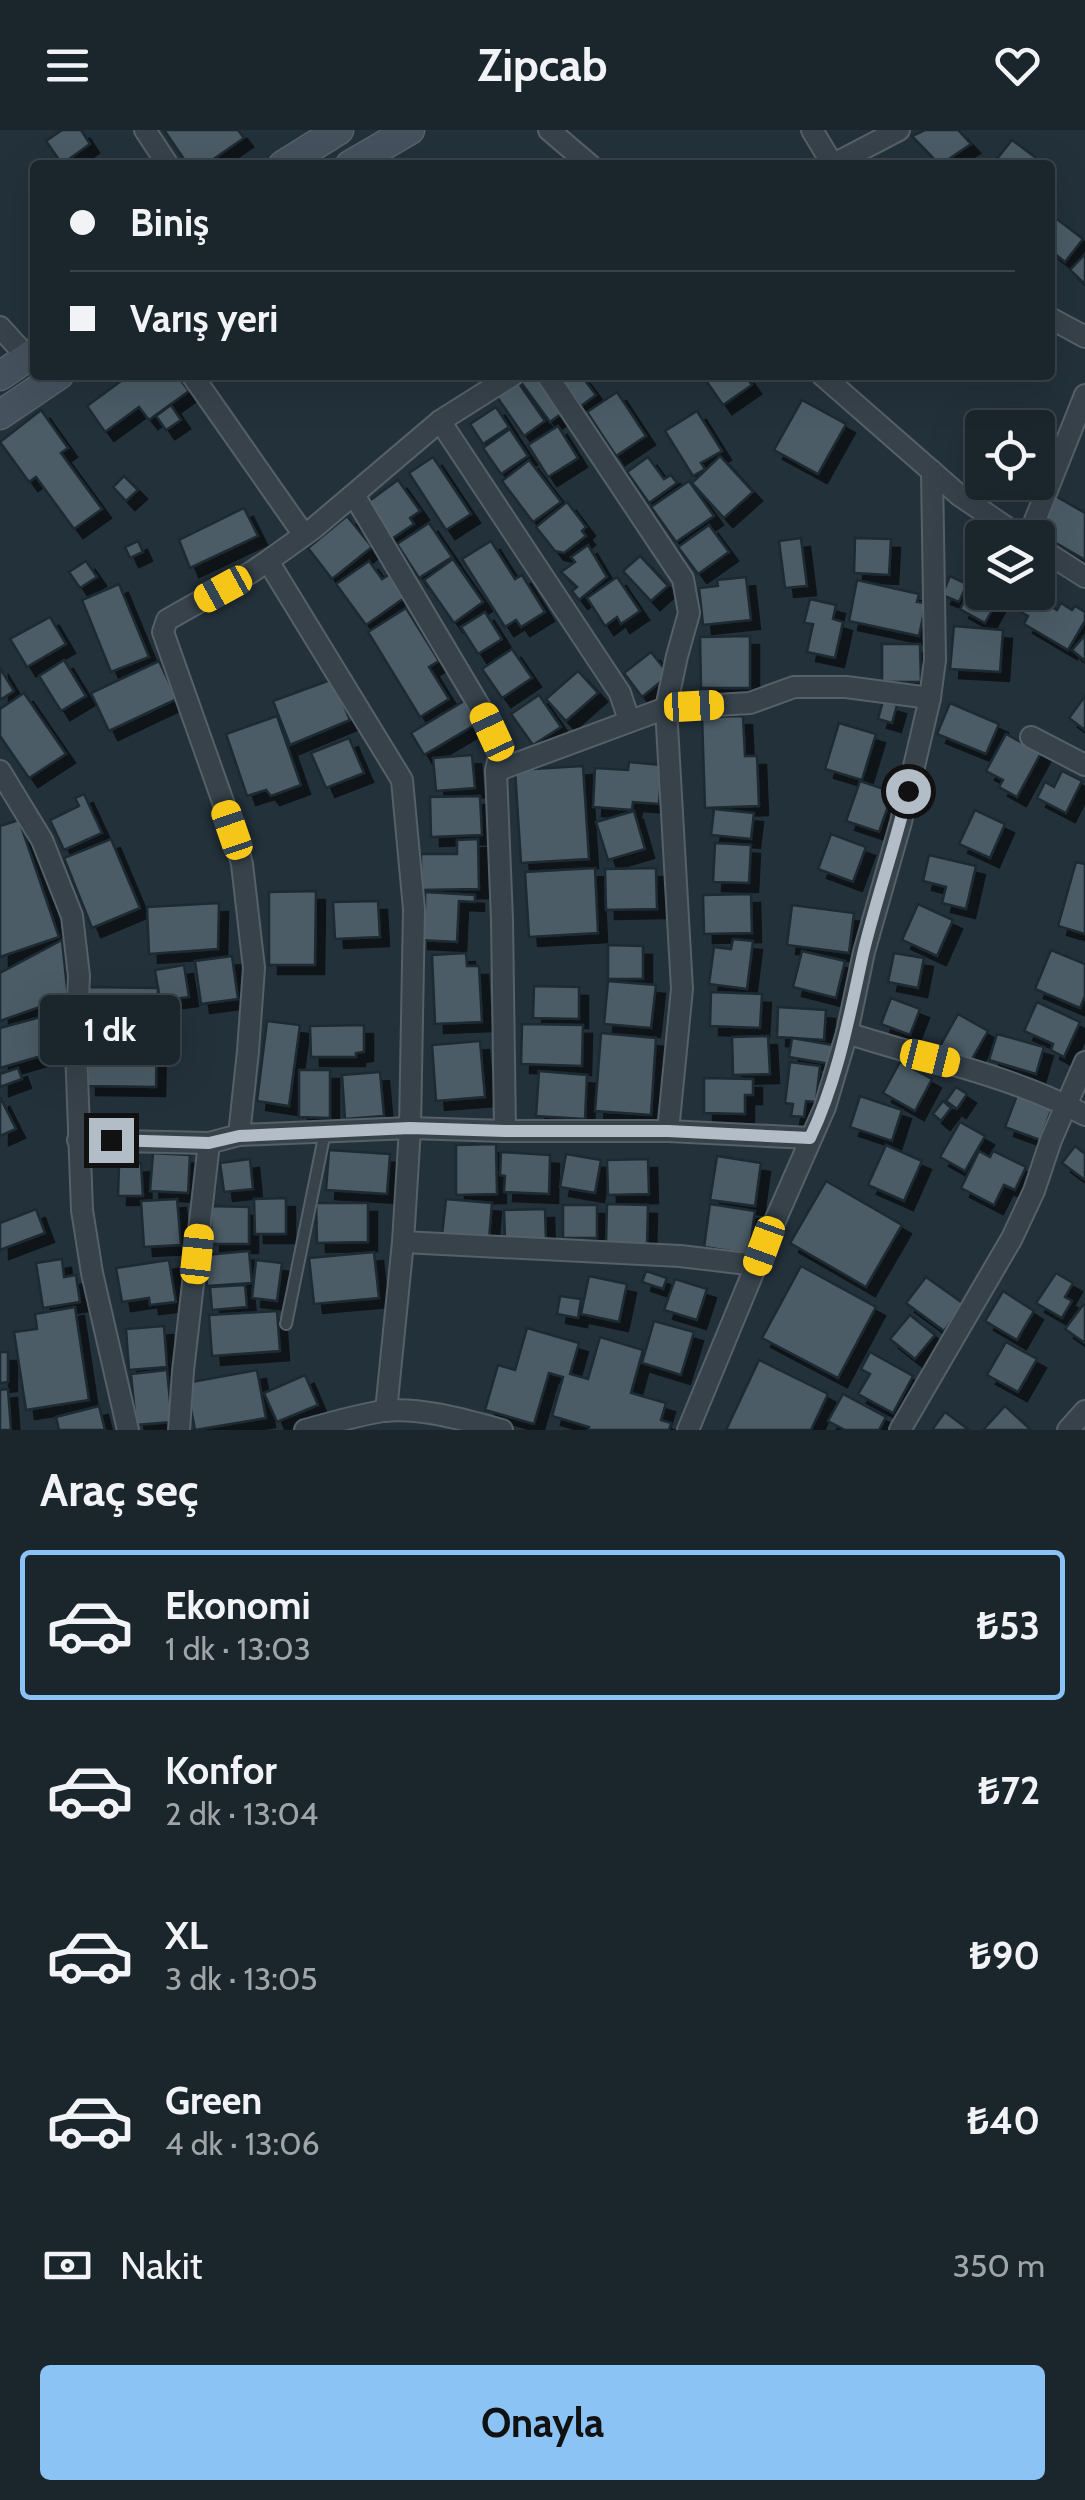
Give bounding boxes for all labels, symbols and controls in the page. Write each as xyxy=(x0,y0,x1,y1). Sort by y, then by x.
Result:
icon: menu xyxy=(40,38,95,93)
text: Zipcab xyxy=(478,38,607,92)
icon: heart xyxy=(990,38,1045,93)
text: Biniş xyxy=(130,199,209,246)
text: Varış yeri xyxy=(130,295,278,342)
map controls xyxy=(965,410,1055,610)
button: locate xyxy=(965,410,1055,500)
button: layers xyxy=(965,520,1055,610)
car xyxy=(189,561,257,617)
car xyxy=(663,689,725,723)
car xyxy=(466,698,518,766)
route start xyxy=(886,769,931,814)
car xyxy=(208,797,256,863)
callout: 1 dk xyxy=(41,995,181,1065)
text: 1 dk xyxy=(84,1010,136,1049)
car xyxy=(897,1036,963,1080)
route end xyxy=(89,1118,134,1163)
car xyxy=(740,1213,788,1279)
car xyxy=(179,1223,215,1285)
text: Araç seç xyxy=(40,1463,198,1517)
icon: car xyxy=(45,1580,135,1670)
text: Ekonomi xyxy=(165,1582,311,1629)
text: ₺53 xyxy=(977,1602,1040,1649)
text: 1 dk · 13:03 xyxy=(165,1629,311,1668)
icon: car xyxy=(45,1745,135,1835)
text: Konfor xyxy=(165,1747,277,1794)
text: ₺72 xyxy=(978,1767,1040,1814)
text: 2 dk · 13:04 xyxy=(165,1794,318,1833)
icon: car xyxy=(45,1910,135,2000)
text: XL xyxy=(165,1912,208,1959)
text: ₺90 xyxy=(969,1932,1040,1979)
text: 3 dk · 13:05 xyxy=(165,1959,318,1998)
icon: car xyxy=(45,2075,135,2165)
text: Green xyxy=(165,2077,262,2124)
text: ₺40 xyxy=(967,2097,1040,2144)
text: 4 dk · 13:06 xyxy=(165,2124,320,2163)
icon: cash xyxy=(40,2238,95,2293)
text: Nakit xyxy=(120,2242,203,2289)
text: 350 m xyxy=(953,2246,1045,2285)
button: Onayla xyxy=(40,2365,1045,2480)

